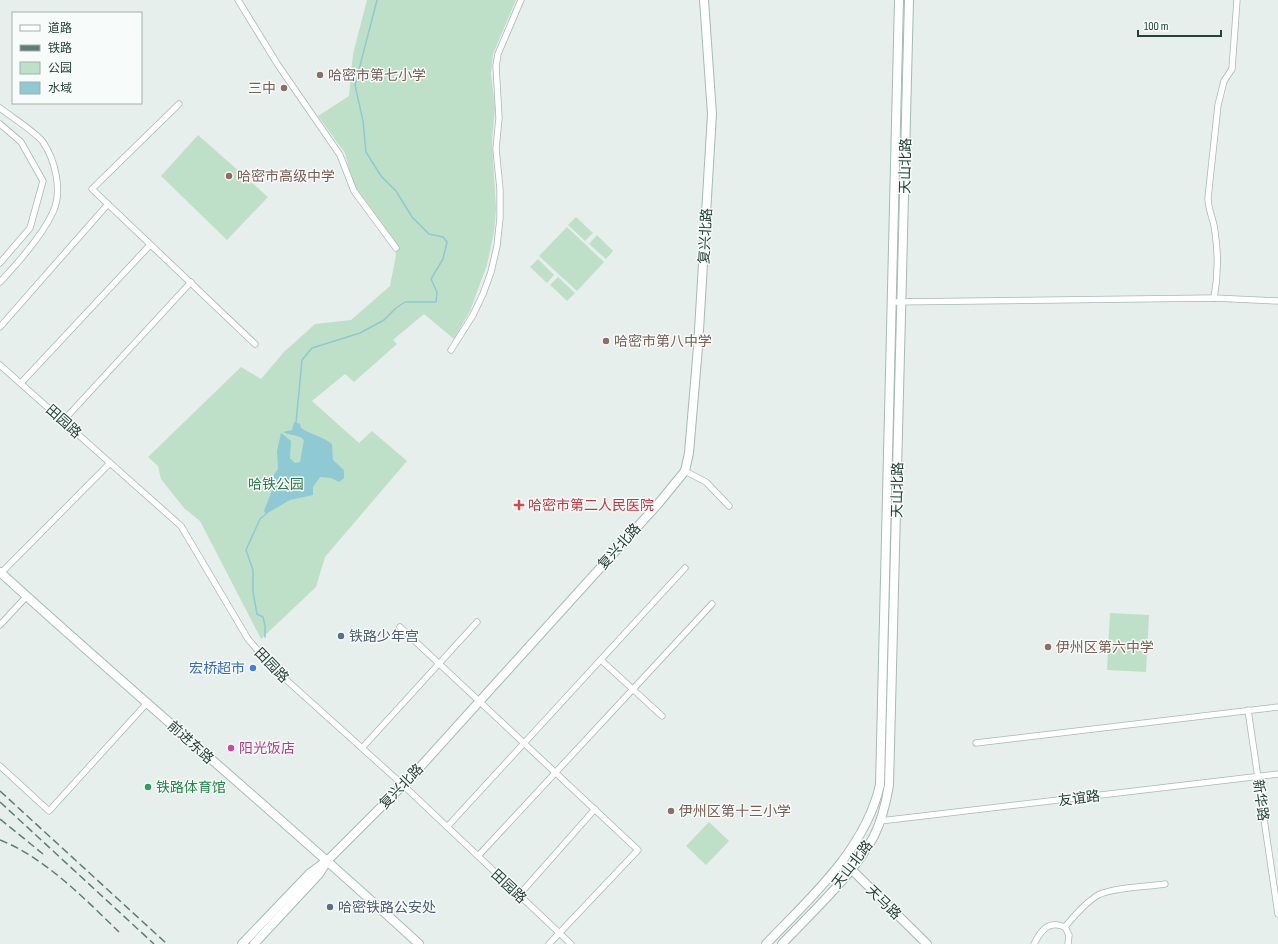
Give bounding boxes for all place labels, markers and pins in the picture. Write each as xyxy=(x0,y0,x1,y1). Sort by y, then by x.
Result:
place label: 哈密市第七小学 xyxy=(328,67,426,84)
marker: 哈密市第七小学 xyxy=(315,70,325,80)
place label: 三中 xyxy=(248,80,276,97)
marker: 三中 xyxy=(279,83,289,93)
place label: 哈密市高级中学 xyxy=(237,168,335,185)
marker: 哈密市高级中学 xyxy=(224,171,234,181)
place label: 哈密市第八中学 xyxy=(614,333,712,350)
marker: 哈密市第八中学 xyxy=(601,336,611,346)
place label: 哈密市第二人民医院 xyxy=(528,497,654,514)
marker: 哈密市第二人民医院 xyxy=(513,499,525,511)
place label: 铁路少年宫 xyxy=(349,628,419,645)
marker: 铁路少年宫 xyxy=(336,631,346,641)
place label: 伊州区第六中学 xyxy=(1056,639,1154,656)
marker: 伊州区第六中学 xyxy=(1043,642,1053,652)
place label: 宏桥超市 xyxy=(189,660,245,677)
marker: 宏桥超市 xyxy=(248,663,258,673)
place label: 阳光饭店 xyxy=(239,740,295,757)
marker: 阳光饭店 xyxy=(226,743,236,753)
place label: 铁路体育馆 xyxy=(156,779,226,796)
marker: 铁路体育馆 xyxy=(143,782,153,792)
place label: 伊州区第十三小学 xyxy=(679,803,791,820)
marker: 伊州区第十三小学 xyxy=(666,806,676,816)
place label: 哈密铁路公安处 xyxy=(338,899,436,916)
marker: 哈密铁路公安处 xyxy=(325,902,335,912)

